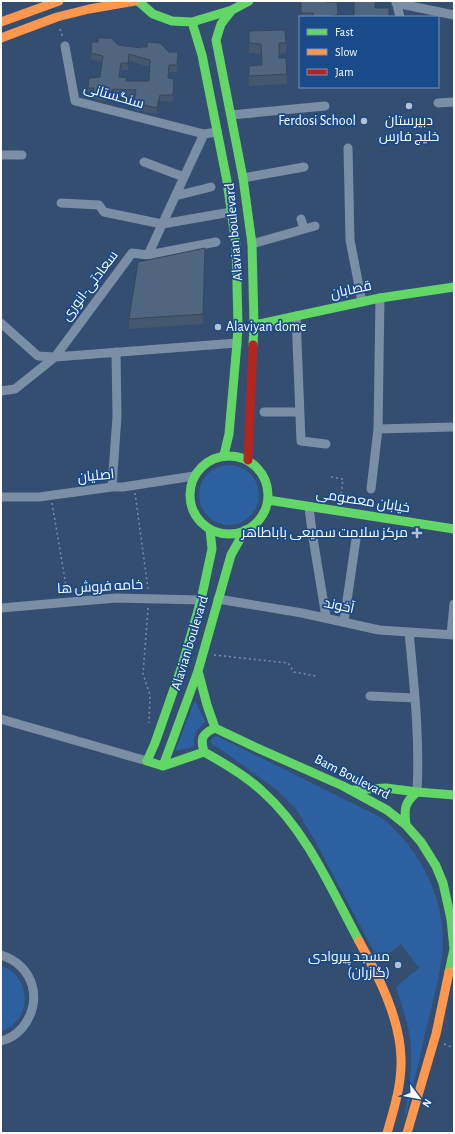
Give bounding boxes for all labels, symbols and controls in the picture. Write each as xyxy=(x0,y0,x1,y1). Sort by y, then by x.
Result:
legend xyxy=(299,16,439,88)
text: Fast xyxy=(335,26,354,38)
text: Slow xyxy=(335,46,357,58)
text: Jam xyxy=(335,66,354,78)
street label: سنگستانی xyxy=(82,81,146,111)
marker: دبیرستان خلیج فارس xyxy=(404,101,414,111)
place label: Ferdosi School xyxy=(278,114,356,128)
place label: دبیرستان خلیج فارس xyxy=(379,114,439,145)
marker: Ferdosi School xyxy=(359,116,369,126)
street label: Alavian boulevard xyxy=(223,183,245,281)
street label: سعادتی-انوری xyxy=(59,248,121,324)
street label: قصابان xyxy=(329,279,373,301)
place label: Alaviyan dome xyxy=(226,320,306,334)
marker: Alaviyan dome xyxy=(213,322,223,332)
street label: اصلیان xyxy=(77,467,115,485)
street label: خیابان معصومی xyxy=(315,487,411,515)
place label: مرکز سلامت سمیعی باباطاهر xyxy=(240,526,408,540)
marker: مرکز سلامت سمیعی باباطاهر xyxy=(411,527,423,539)
street label: خامه فروش ها xyxy=(57,578,143,596)
street label: Alavian boulevard xyxy=(169,594,211,692)
street label: آخوند xyxy=(322,595,356,616)
street label: Bam Boulevard xyxy=(312,752,392,802)
place label: مسجد پیروادی (گازران) xyxy=(308,950,390,980)
marker: مسجد پیروادی (گازران) xyxy=(393,960,403,970)
north arrow xyxy=(399,1078,439,1118)
text: N xyxy=(420,1097,434,1109)

